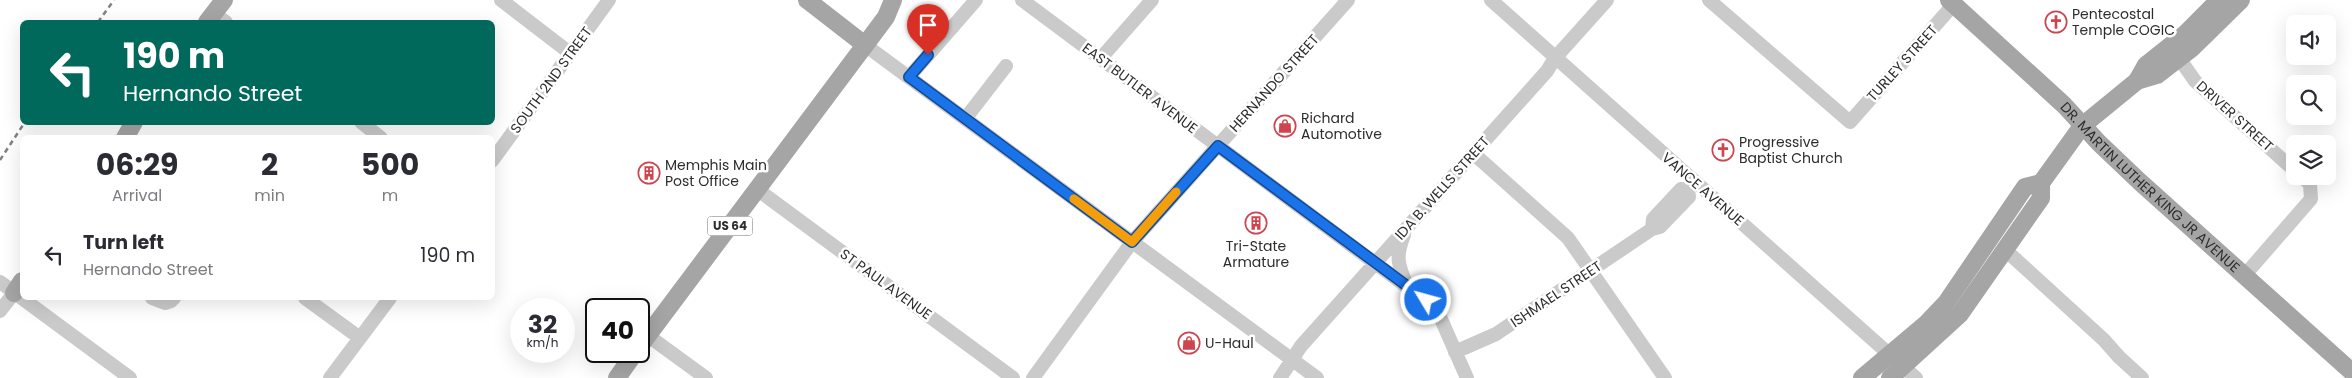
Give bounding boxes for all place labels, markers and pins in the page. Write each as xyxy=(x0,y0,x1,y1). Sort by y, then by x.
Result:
pin xyxy=(907,4,949,55)
place label: Pentecostal Temple COGIC xyxy=(2072,4,2175,40)
church icon: Pentecostal Temple COGIC xyxy=(2044,10,2068,34)
place label: Richard Automotive xyxy=(1301,108,1382,144)
shop icon: Richard Automotive xyxy=(1273,114,1297,138)
place label: Progressive Baptist Church xyxy=(1739,132,1843,168)
church icon: Progressive Baptist Church xyxy=(1711,138,1735,162)
place label: Memphis Main Post Office xyxy=(665,155,767,191)
building icon: Memphis Main Post Office xyxy=(637,161,661,185)
building icon: Tri-State Armature xyxy=(1244,211,1268,235)
place label: Tri-State Armature xyxy=(1223,236,1290,272)
shop icon: U-Haul xyxy=(1177,331,1201,355)
place label: U-Haul xyxy=(1205,333,1254,353)

